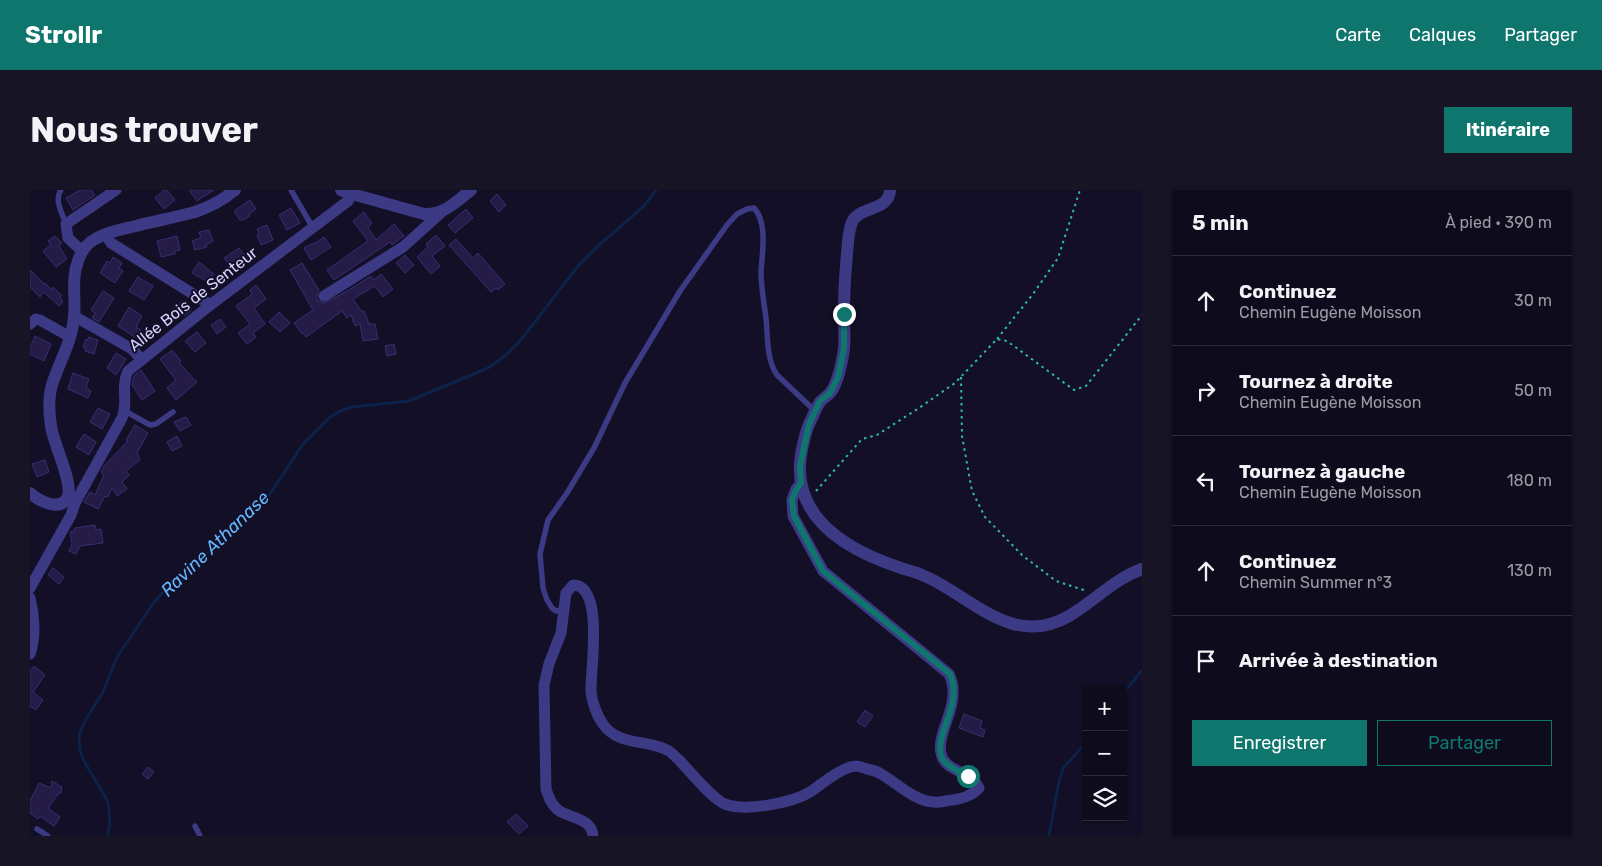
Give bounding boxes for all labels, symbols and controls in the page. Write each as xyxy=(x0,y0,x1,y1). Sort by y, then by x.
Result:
text: Strollr xyxy=(25,21,102,49)
text: Carte xyxy=(1335,24,1381,46)
text: Calques xyxy=(1409,24,1476,46)
text: Partager xyxy=(1504,24,1577,46)
button: Itinéraire xyxy=(1444,107,1572,153)
text: Nous trouver xyxy=(30,109,258,151)
text: 5 min xyxy=(1192,210,1249,235)
text: À pied · 390 m xyxy=(1445,213,1552,232)
street label: Allée Bois de Senteur xyxy=(125,243,261,355)
text: Continuez xyxy=(1239,280,1337,303)
icon: ahead xyxy=(1192,287,1220,315)
text: 30 m xyxy=(1514,291,1552,310)
route end xyxy=(833,303,856,326)
text: Chemin Eugène Moisson xyxy=(1239,303,1421,322)
text: Tournez à droite xyxy=(1239,370,1393,393)
icon: right xyxy=(1192,377,1220,405)
text: 50 m xyxy=(1514,381,1552,400)
text: Chemin Eugène Moisson xyxy=(1239,393,1421,412)
text: Tournez à gauche xyxy=(1239,460,1405,483)
icon: left xyxy=(1192,467,1220,495)
text: 180 m xyxy=(1507,471,1552,490)
text: Chemin Eugène Moisson xyxy=(1239,483,1421,502)
water label: Ravine Athanase xyxy=(156,487,274,601)
text: Continuez xyxy=(1239,550,1337,573)
icon: ahead xyxy=(1192,557,1220,585)
text: 130 m xyxy=(1507,561,1552,580)
text: Chemin Summer n°3 xyxy=(1239,573,1392,592)
icon: arrive xyxy=(1192,647,1220,675)
text: Arrivée à destination xyxy=(1239,649,1438,672)
map controls xyxy=(1082,686,1127,821)
button: + xyxy=(1082,686,1127,731)
button: Enregistrer xyxy=(1192,720,1367,766)
button: Partager xyxy=(1377,720,1552,766)
button: − xyxy=(1082,731,1127,776)
route start xyxy=(957,765,980,788)
button: layers xyxy=(1082,776,1127,821)

